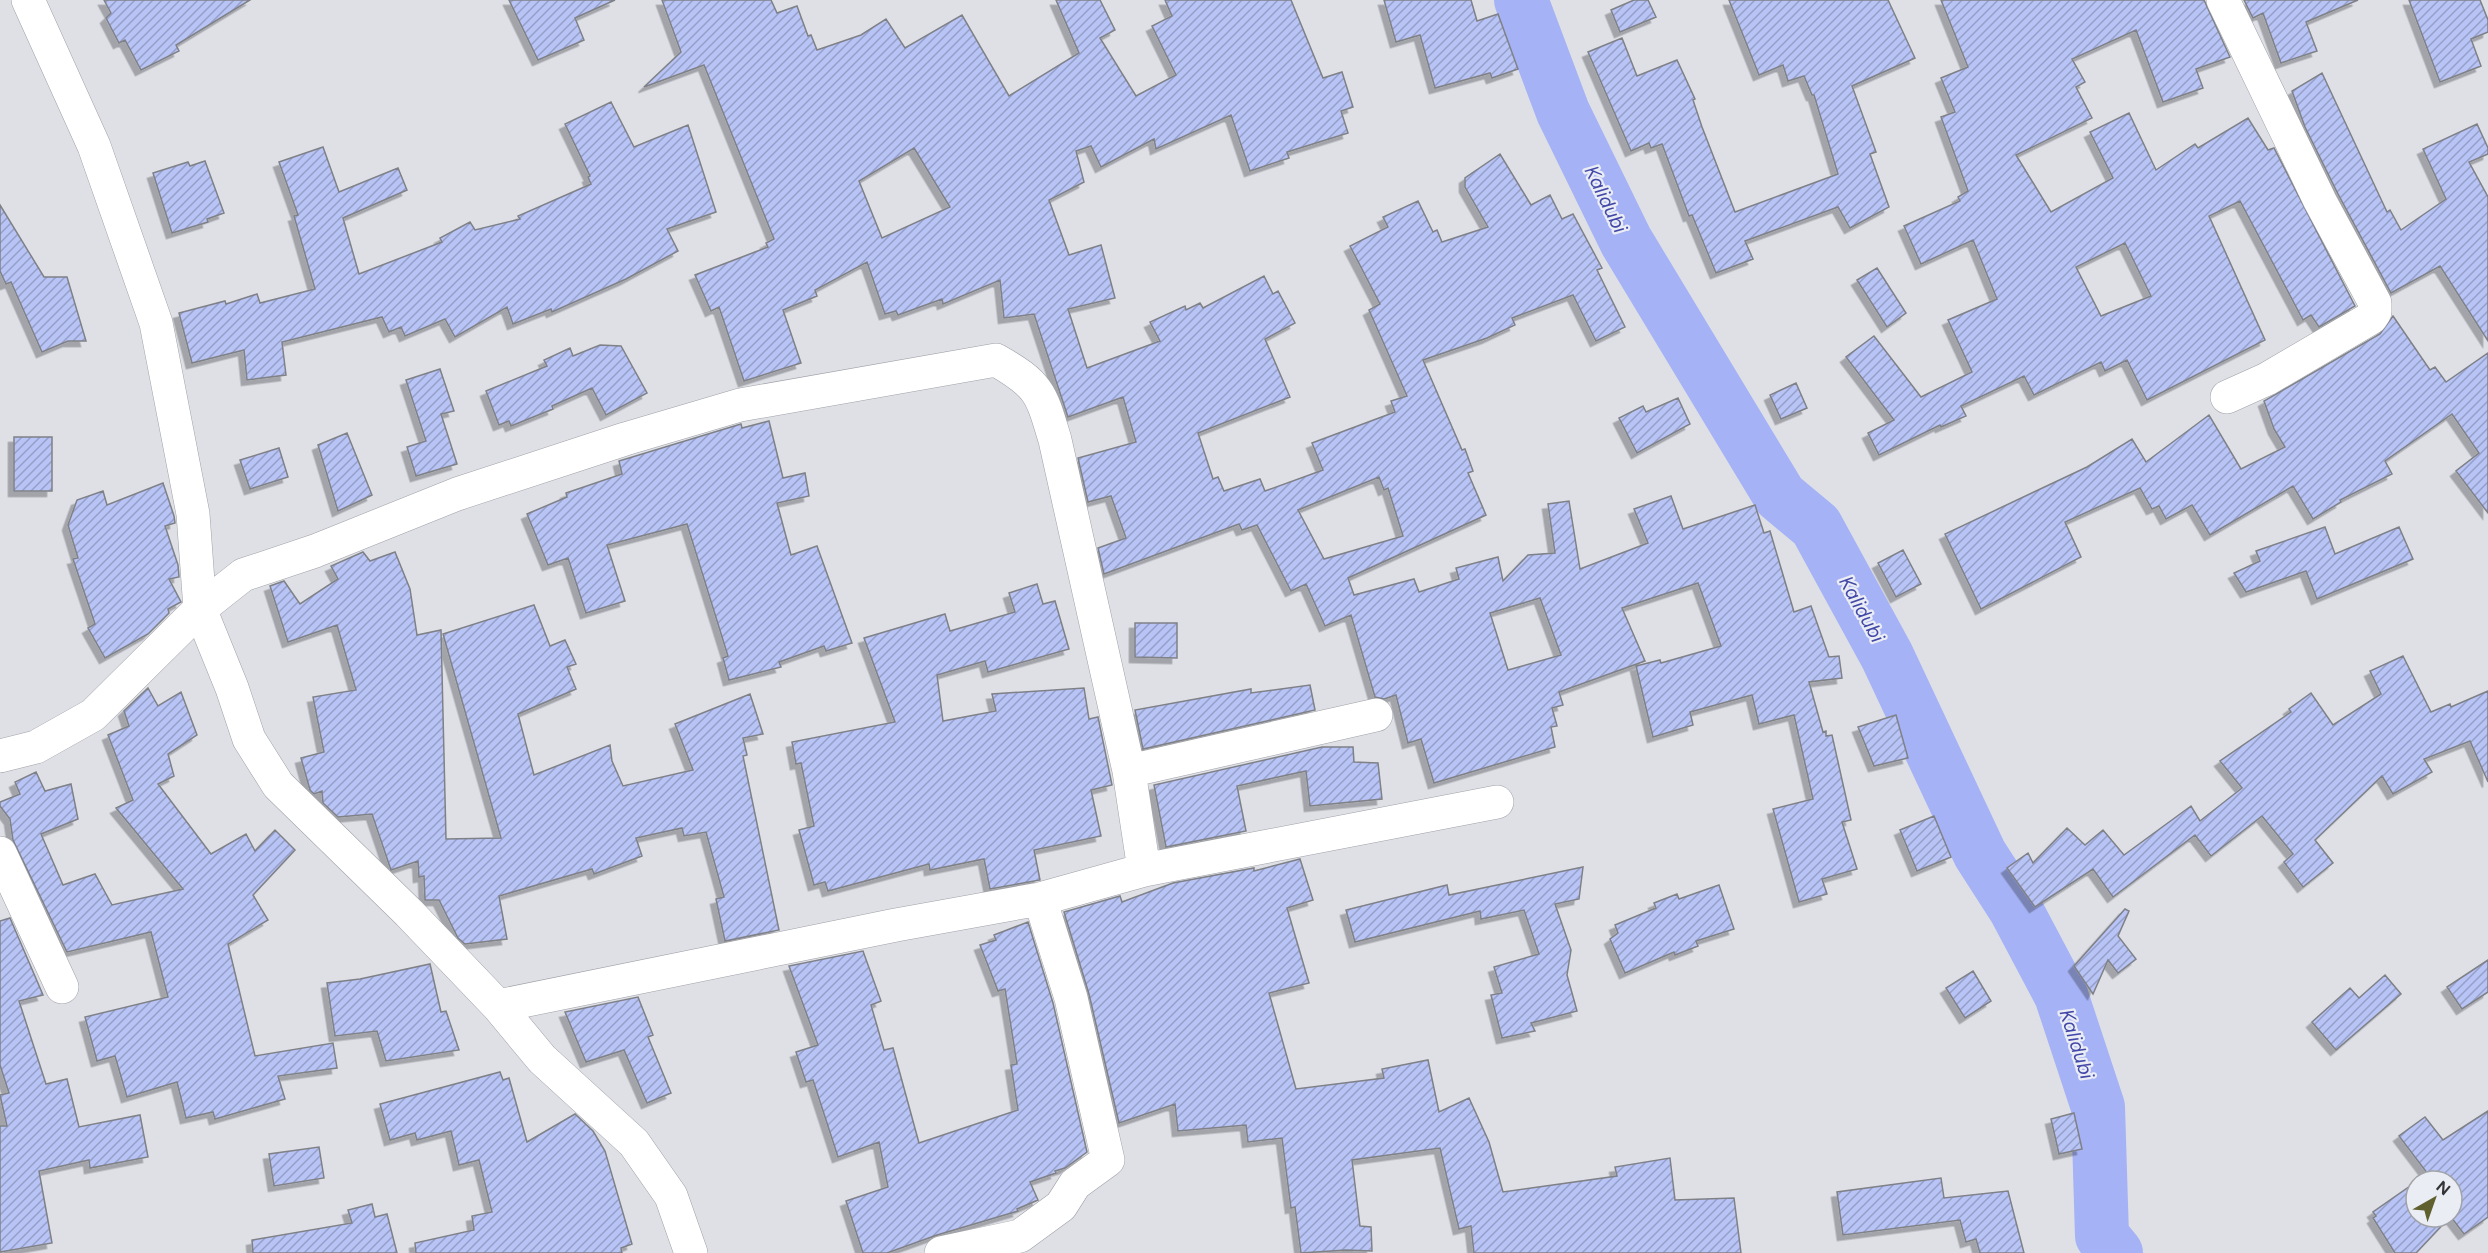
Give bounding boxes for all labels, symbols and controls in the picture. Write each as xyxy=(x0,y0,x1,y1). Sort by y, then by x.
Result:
water label: Kalidubi xyxy=(1579,161,1633,237)
water label: Kalidubi xyxy=(1834,572,1890,647)
water label: Kalidubi xyxy=(2054,1006,2100,1082)
north arrow xyxy=(2404,1169,2464,1229)
text: N xyxy=(2432,1177,2454,1199)

